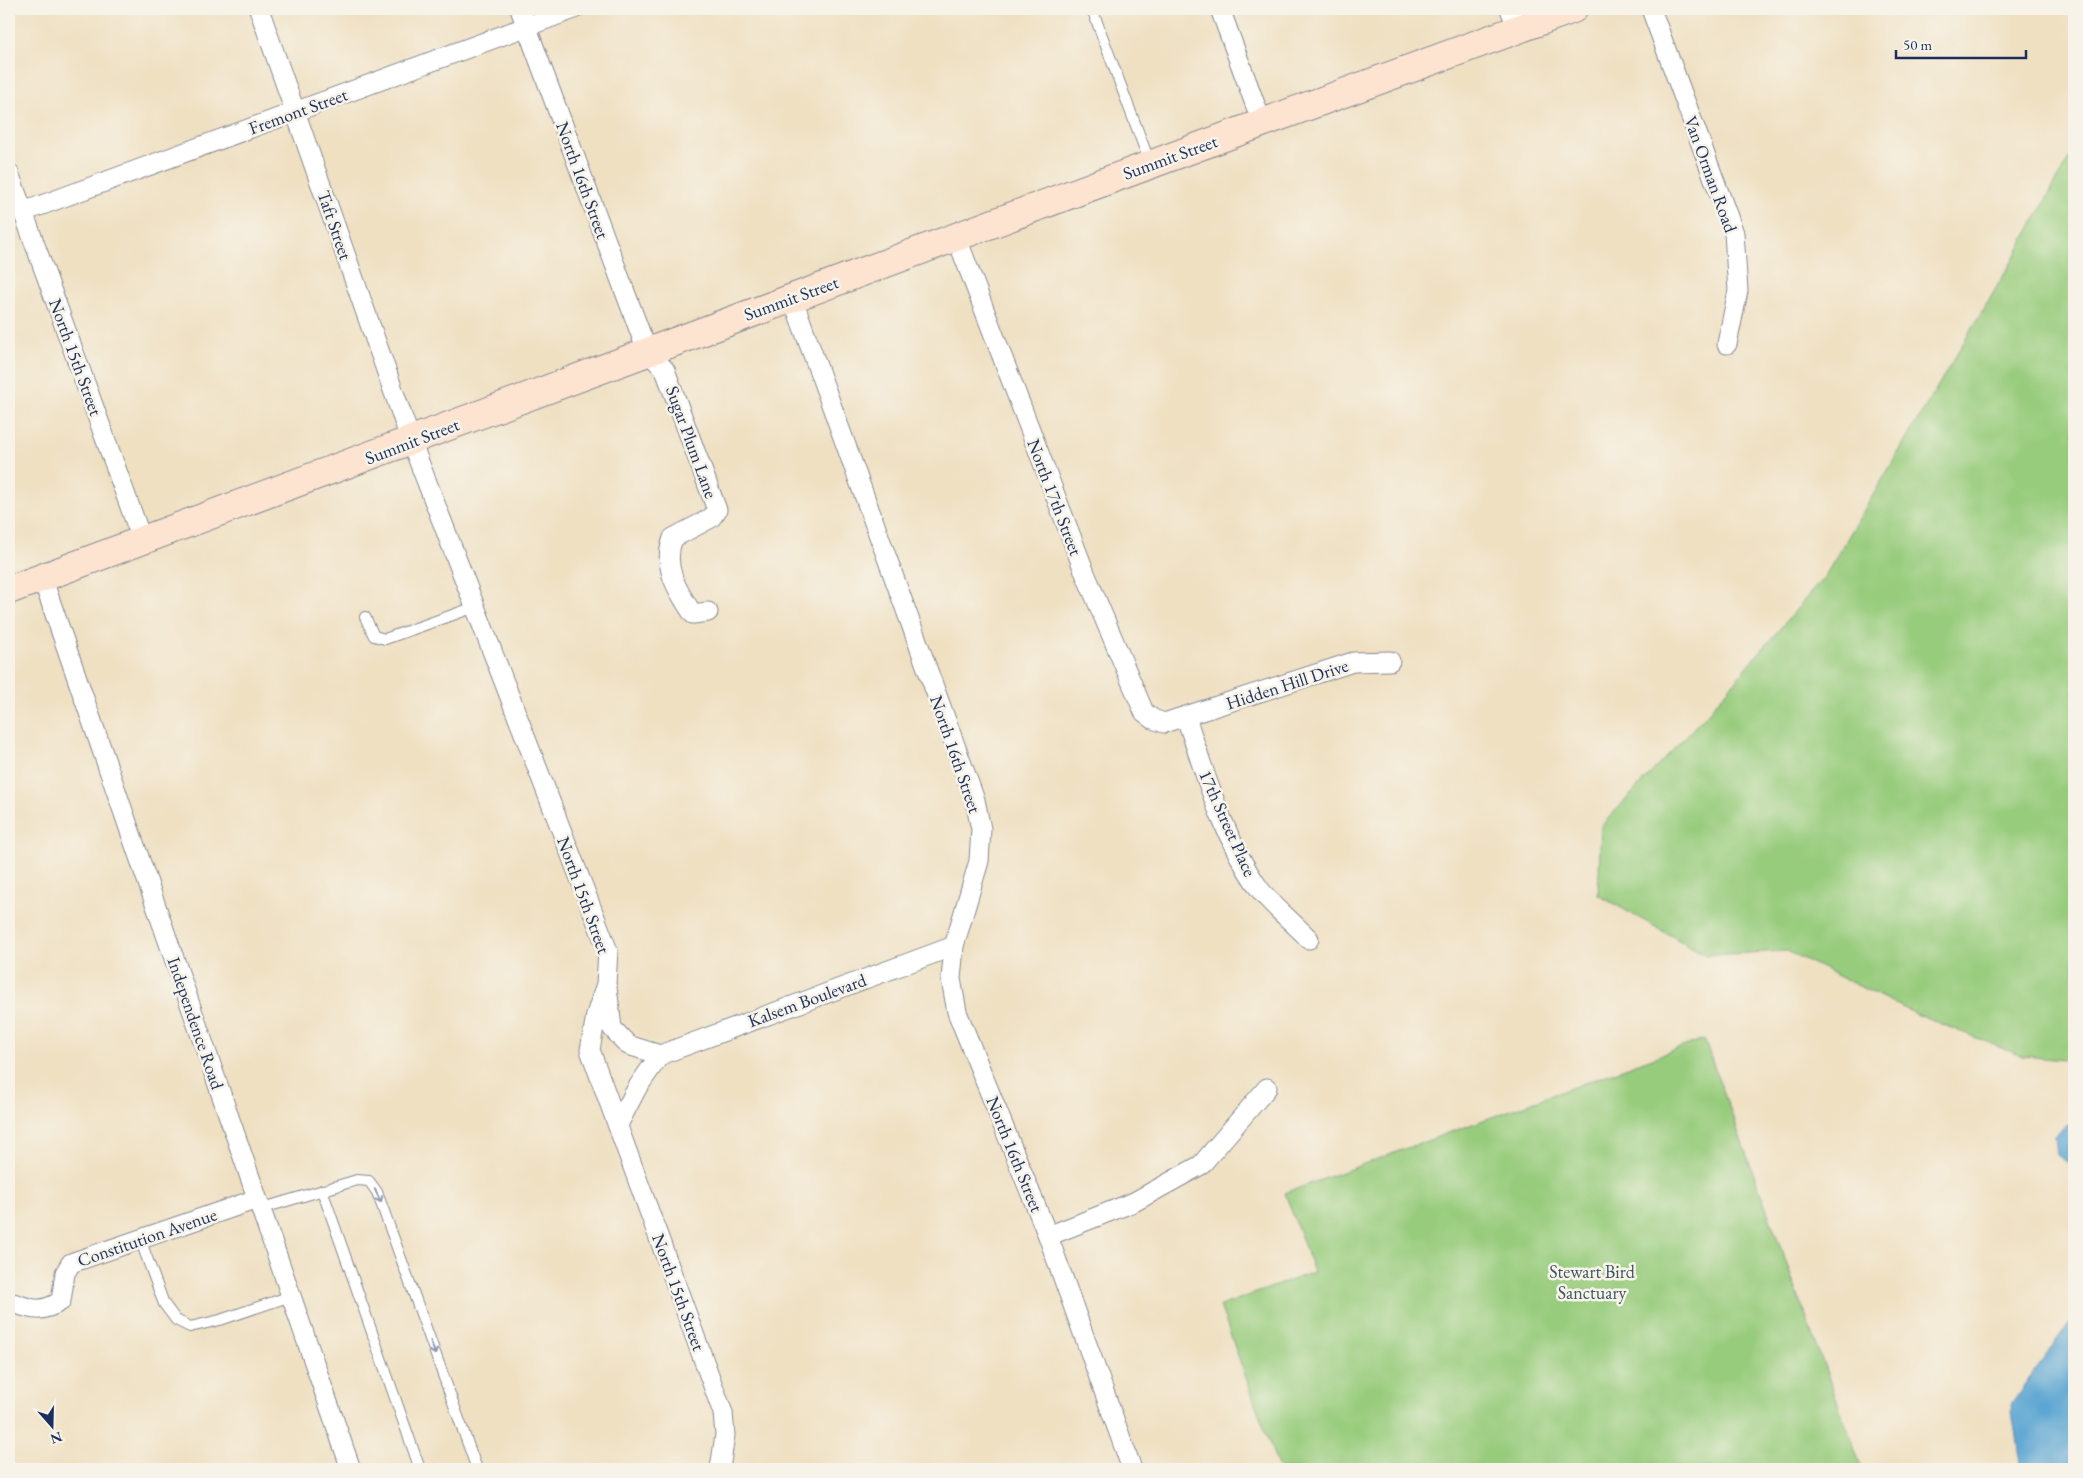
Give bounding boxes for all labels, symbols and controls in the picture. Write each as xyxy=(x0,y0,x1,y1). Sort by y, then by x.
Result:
scale bar xyxy=(1896,28,2026,60)
text: 50 m xyxy=(1903,35,1932,54)
street label: Fremont Street xyxy=(245,82,351,140)
street label: Van Orman Road xyxy=(1679,113,1743,236)
street label: North 16th Street xyxy=(551,118,615,242)
street label: Summit Street xyxy=(1120,129,1221,185)
street label: Taft Street xyxy=(312,187,358,263)
street label: Summit Street xyxy=(741,270,842,326)
street label: North 15th Street xyxy=(44,295,108,419)
street label: Sugar Plum Lane xyxy=(661,383,723,501)
street label: Summit Street xyxy=(362,412,463,469)
street label: North 17th Street xyxy=(1022,435,1088,559)
street label: Hidden Hill Drive xyxy=(1223,653,1351,715)
street label: North 16th Street xyxy=(925,692,987,816)
street label: 17th Street Place xyxy=(1194,766,1262,880)
street label: North 15th Street xyxy=(552,833,616,957)
street label: Independence Road xyxy=(163,954,230,1093)
street label: Kalsem Boulevard xyxy=(745,968,870,1032)
street label: North 16th Street xyxy=(981,1093,1049,1216)
one-way arrow xyxy=(373,1188,383,1203)
street label: Constitution Avenue xyxy=(74,1202,220,1272)
street label: North 15th Street xyxy=(647,1230,711,1354)
park label: Stewart Bird Sanctuary xyxy=(1549,1260,1636,1304)
one-way arrow xyxy=(429,1340,438,1355)
north arrow xyxy=(28,1400,78,1450)
text: N xyxy=(47,1428,65,1449)

